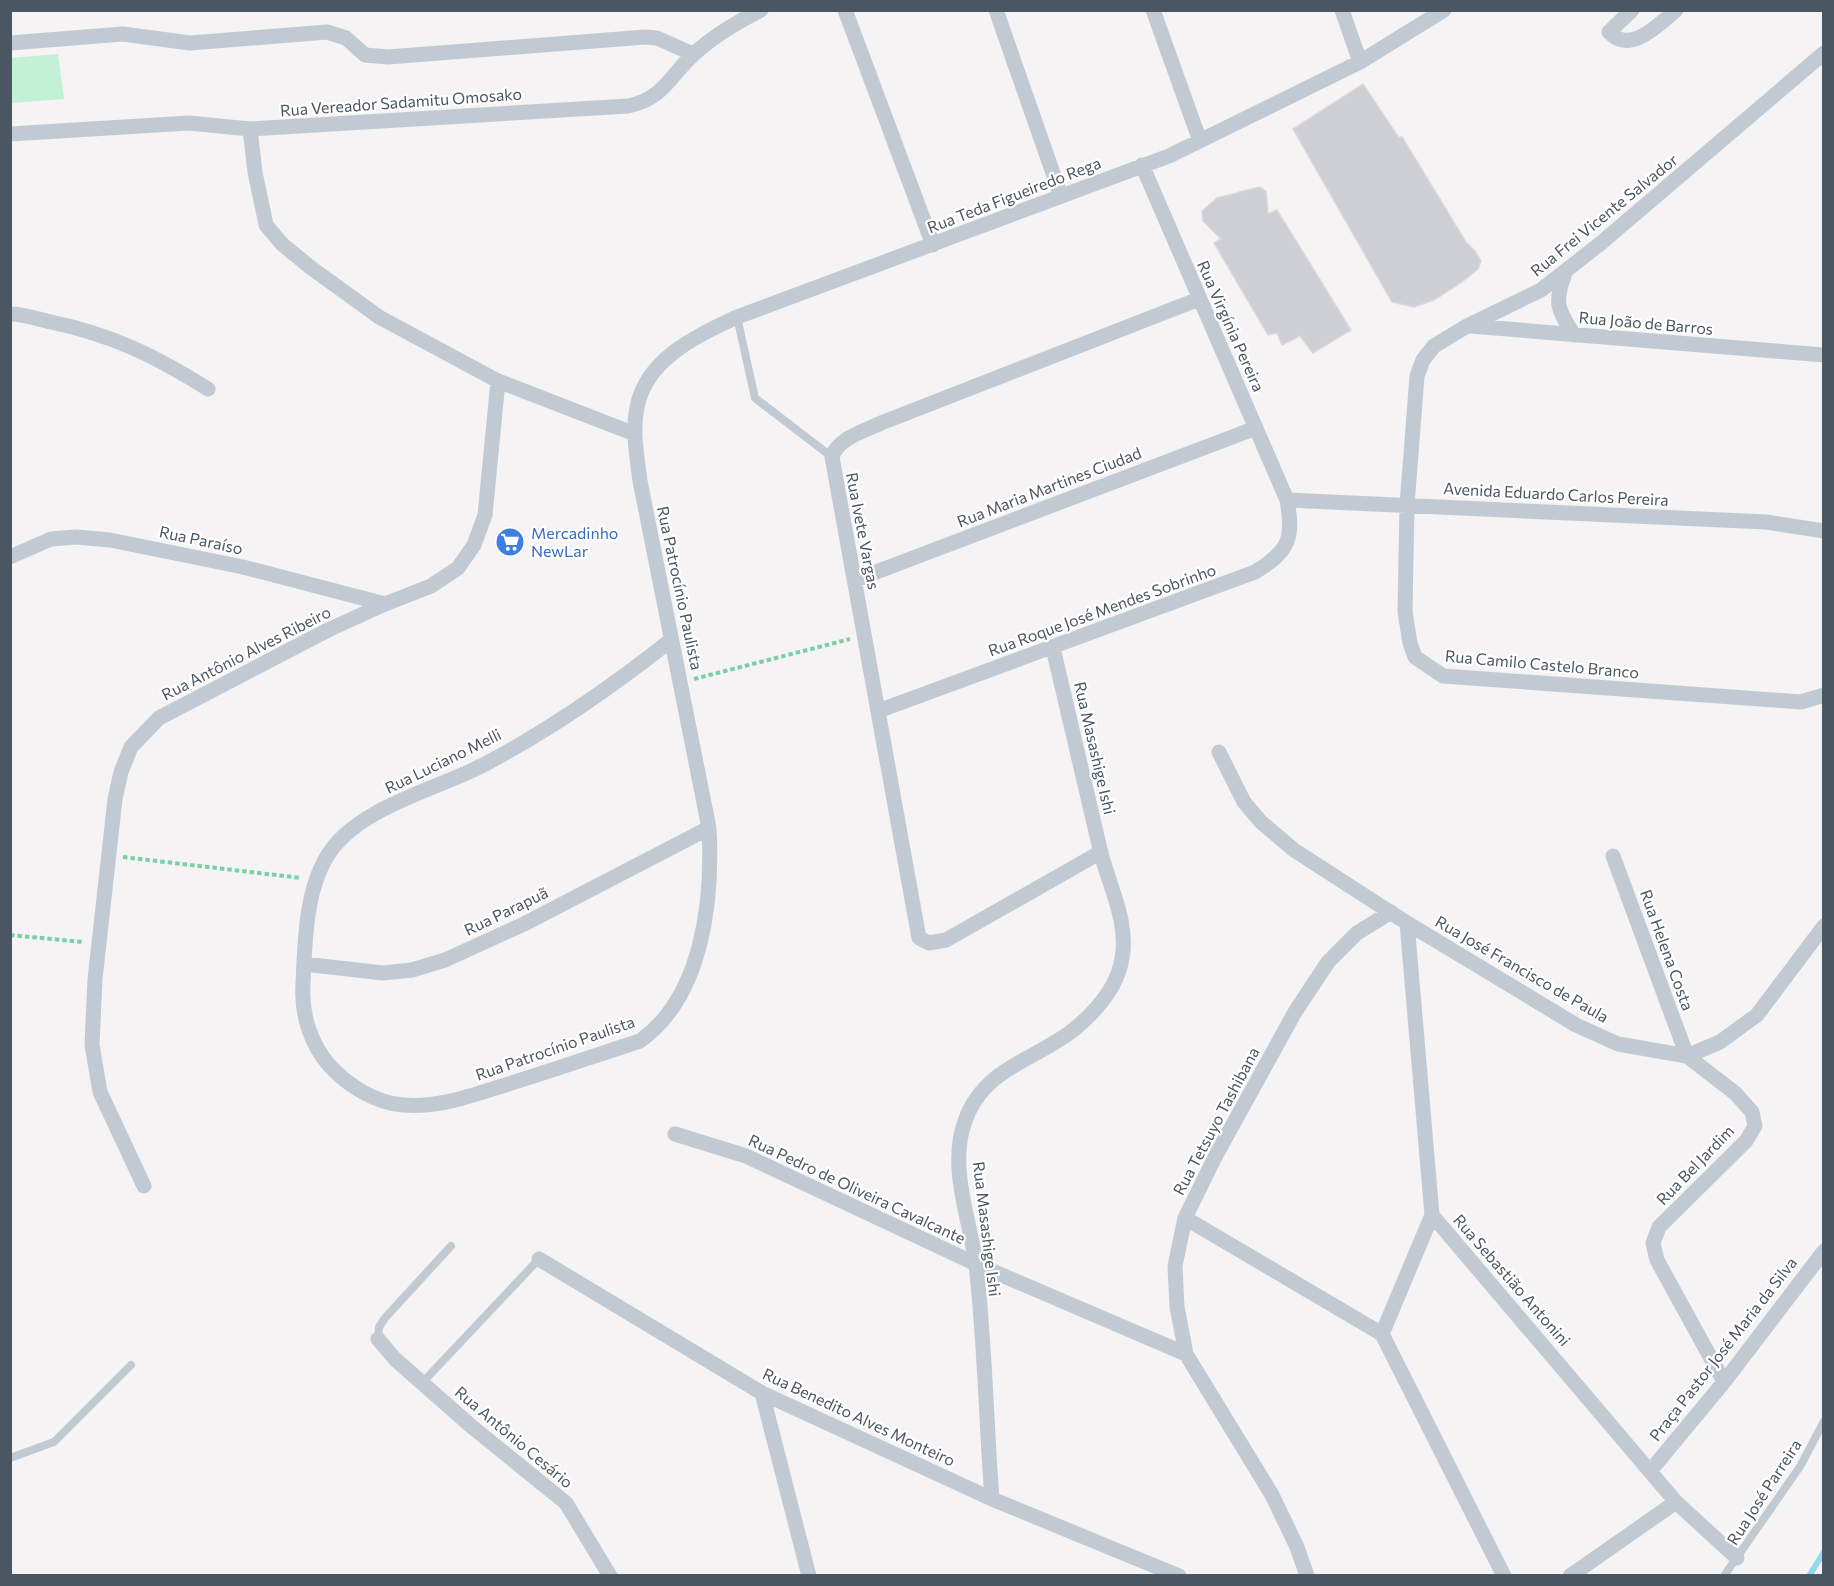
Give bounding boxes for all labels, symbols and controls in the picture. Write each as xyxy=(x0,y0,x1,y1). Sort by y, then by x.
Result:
street label: Rua Vereador Sadamitu Omosako xyxy=(279,84,523,119)
street label: Rua Frei Vicente Salvador xyxy=(1526,149,1681,280)
street label: Rua Teda Figueiredo Rega xyxy=(924,153,1103,236)
street label: Rua Virgínia Pereira xyxy=(1194,257,1269,394)
street label: Rua João de Barros xyxy=(1578,307,1714,338)
street label: Rua Maria Martines Ciudad xyxy=(954,443,1144,530)
street label: Rua Ivete Vargas xyxy=(843,471,884,591)
street label: Avenida Eduardo Carlos Pereira xyxy=(1443,478,1669,509)
street label: Rua Patrocínio Paulista xyxy=(654,504,707,672)
street label: Rua Paraíso xyxy=(158,521,245,558)
place label: Mercadinho NewLar xyxy=(531,523,618,560)
supermarket icon: Mercadinho NewLar xyxy=(494,526,526,558)
street label: Rua Roque José Mendes Sobrinho xyxy=(985,559,1218,660)
street label: Rua Antônio Alves Ribeiro xyxy=(158,602,334,704)
street label: Rua Camilo Castelo Branco xyxy=(1444,646,1640,681)
street label: Rua Masashige Ishi xyxy=(1071,680,1120,816)
street label: Rua Luciano Melli xyxy=(381,724,504,797)
street label: Rua Parapuã xyxy=(461,882,551,939)
street label: Rua Helena Costa xyxy=(1637,887,1698,1013)
street label: Rua José Francisco de Paula xyxy=(1432,911,1612,1026)
street label: Rua Patrocínio Paulista xyxy=(473,1011,637,1084)
street label: Rua Tetsuyo Tashibana xyxy=(1168,1043,1263,1198)
street label: Rua Bel Jardim xyxy=(1652,1121,1737,1208)
street label: Rua Pedro de Oliveira Cavalcante xyxy=(746,1130,969,1247)
street label: Rua Masashige Ishi xyxy=(970,1160,1005,1297)
street label: Rua Sebastião Antonini xyxy=(1450,1210,1575,1349)
street label: Praça Pastor José Maria da Silva xyxy=(1645,1253,1800,1444)
street label: Rua Benedito Alves Monteiro xyxy=(760,1363,959,1470)
street label: Rua Antônio Cesário xyxy=(451,1382,577,1492)
street label: Rua José Parreira xyxy=(1722,1435,1805,1548)

